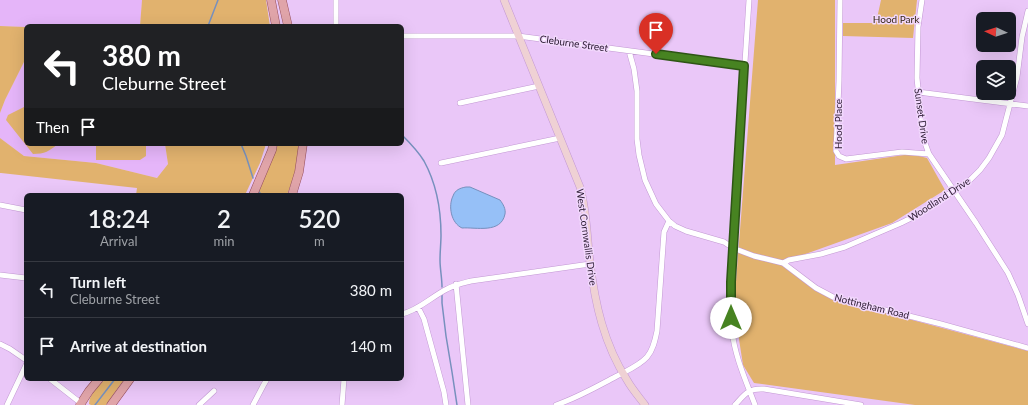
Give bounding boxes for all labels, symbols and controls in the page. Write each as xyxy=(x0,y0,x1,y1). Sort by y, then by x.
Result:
north arrow xyxy=(976,12,1016,52)
map controls xyxy=(976,12,1016,100)
pin xyxy=(639,13,673,54)
park label: Hood Park xyxy=(873,13,920,25)
icon: arrive xyxy=(645,19,667,41)
street label: Cleburne Street xyxy=(539,32,609,54)
text: 380 m xyxy=(102,38,181,72)
icon: left xyxy=(36,40,88,92)
button: layers xyxy=(976,60,1016,100)
text: Cleburne Street xyxy=(102,72,226,94)
street label: Sunset Drive xyxy=(912,87,932,145)
street label: Hood Place xyxy=(832,99,844,149)
icon: arrive xyxy=(77,116,99,138)
text: Then xyxy=(36,118,69,136)
street label: Woodland Drive xyxy=(906,174,972,224)
street label: West Cornwallis Drive xyxy=(574,188,600,286)
text: 18:24 xyxy=(88,204,150,233)
text: 2 xyxy=(217,204,231,233)
text: 520 xyxy=(298,204,340,233)
text: Arrival xyxy=(100,233,137,249)
text: min xyxy=(213,233,235,249)
text: m xyxy=(314,233,325,249)
text: Turn left xyxy=(70,273,126,291)
icon: left xyxy=(36,279,58,301)
text: 380 m xyxy=(350,281,392,299)
text: Cleburne Street xyxy=(70,291,160,307)
street label: Nottingham Road xyxy=(833,291,911,321)
position arrow xyxy=(710,297,752,339)
icon: arrive xyxy=(36,335,58,357)
text: Arrive at destination xyxy=(70,337,207,355)
text: 140 m xyxy=(350,337,392,355)

